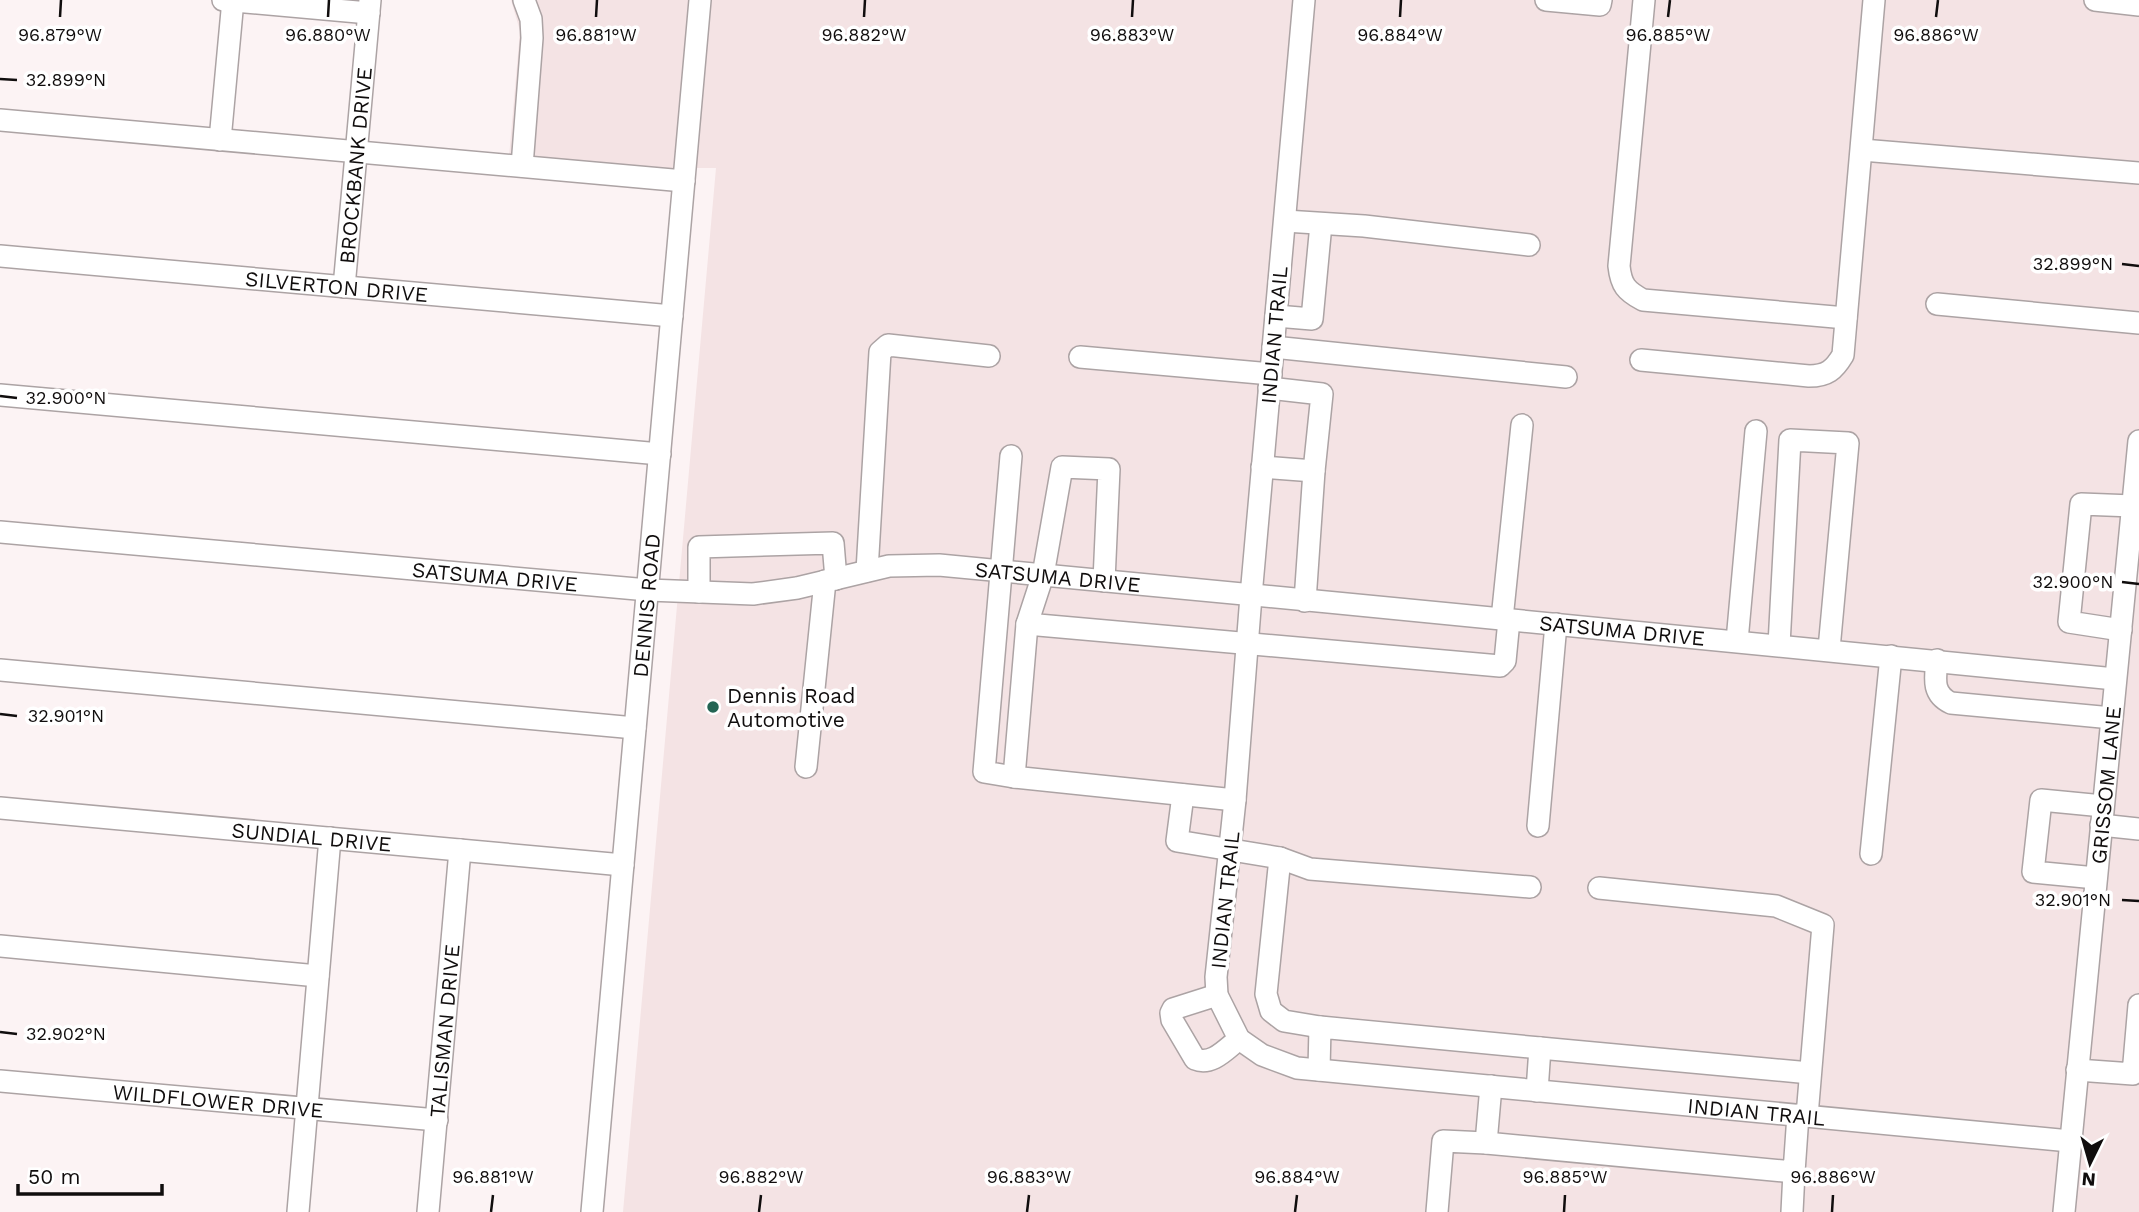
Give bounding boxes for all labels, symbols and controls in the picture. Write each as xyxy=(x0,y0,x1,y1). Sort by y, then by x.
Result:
text: 96.879°W xyxy=(18,24,102,45)
text: 96.880°W xyxy=(285,24,371,45)
text: 96.881°W xyxy=(555,24,637,45)
text: 96.882°W xyxy=(821,24,907,45)
text: 96.883°W xyxy=(1090,24,1174,45)
text: 96.884°W xyxy=(1357,24,1443,45)
text: 96.885°W xyxy=(1625,24,1711,45)
text: 96.886°W xyxy=(1893,24,1979,45)
street label: BROCKBANK DRIVE xyxy=(334,66,376,265)
text: 32.899°N xyxy=(26,69,106,90)
text: 32.899°N xyxy=(2033,253,2113,274)
street label: SILVERTON DRIVE xyxy=(244,265,429,307)
street label: INDIAN TRAIL xyxy=(1256,265,1292,405)
text: 32.900°N xyxy=(26,387,106,408)
street label: DENNIS ROAD xyxy=(627,532,665,678)
street label: SATSUMA DRIVE xyxy=(411,556,579,596)
street label: SATSUMA DRIVE xyxy=(974,556,1142,597)
text: 32.900°N xyxy=(2033,571,2113,592)
street label: SATSUMA DRIVE xyxy=(1538,610,1706,650)
place label: Dennis Road Automotive xyxy=(727,683,855,732)
marker: Dennis Road Automotive xyxy=(705,699,721,715)
text: 32.901°N xyxy=(28,705,104,726)
street label: GRISSOM LANE xyxy=(2085,705,2126,865)
street label: SUNDIAL DRIVE xyxy=(231,817,393,856)
street label: INDIAN TRAIL xyxy=(1205,830,1245,970)
text: 32.901°N xyxy=(2035,889,2111,910)
street label: TALISMAN DRIVE xyxy=(424,943,464,1118)
text: 32.902°N xyxy=(26,1023,106,1044)
street label: WILDFLOWER DRIVE xyxy=(112,1079,325,1122)
street label: INDIAN TRAIL xyxy=(1686,1092,1826,1130)
north arrow xyxy=(2055,1128,2125,1198)
scale bar xyxy=(18,1152,161,1196)
text: 50 m xyxy=(28,1164,80,1189)
text: 96.881°W xyxy=(452,1166,534,1187)
text: 96.882°W xyxy=(718,1166,804,1187)
text: 96.883°W xyxy=(987,1166,1071,1187)
text: 96.884°W xyxy=(1254,1166,1340,1187)
text: 96.885°W xyxy=(1522,1166,1608,1187)
text: 96.886°W xyxy=(1790,1166,1876,1187)
text: N xyxy=(2081,1167,2097,1192)

